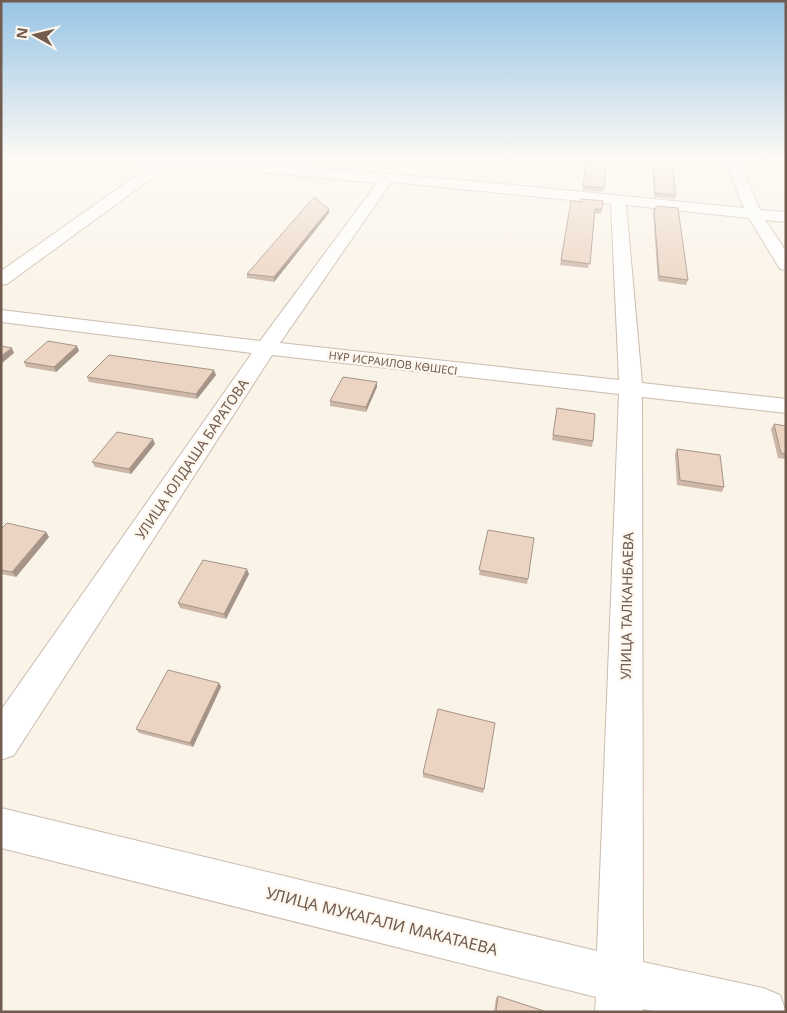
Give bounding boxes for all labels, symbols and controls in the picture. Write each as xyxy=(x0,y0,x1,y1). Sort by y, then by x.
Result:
north arrow xyxy=(10,10,60,60)
text: N xyxy=(11,26,32,40)
street label: НҰР ИСРАИЛОВ КӨШЕСІ xyxy=(328,347,458,378)
street label: УЛИЦА ЮЛДАША БАРАТОВА xyxy=(131,375,253,543)
street label: УЛИЦА ТАЛКАНБАЕВА xyxy=(616,532,637,680)
street label: УЛИЦА МУКАГАЛИ МАКАТАЕВА xyxy=(264,881,501,961)

